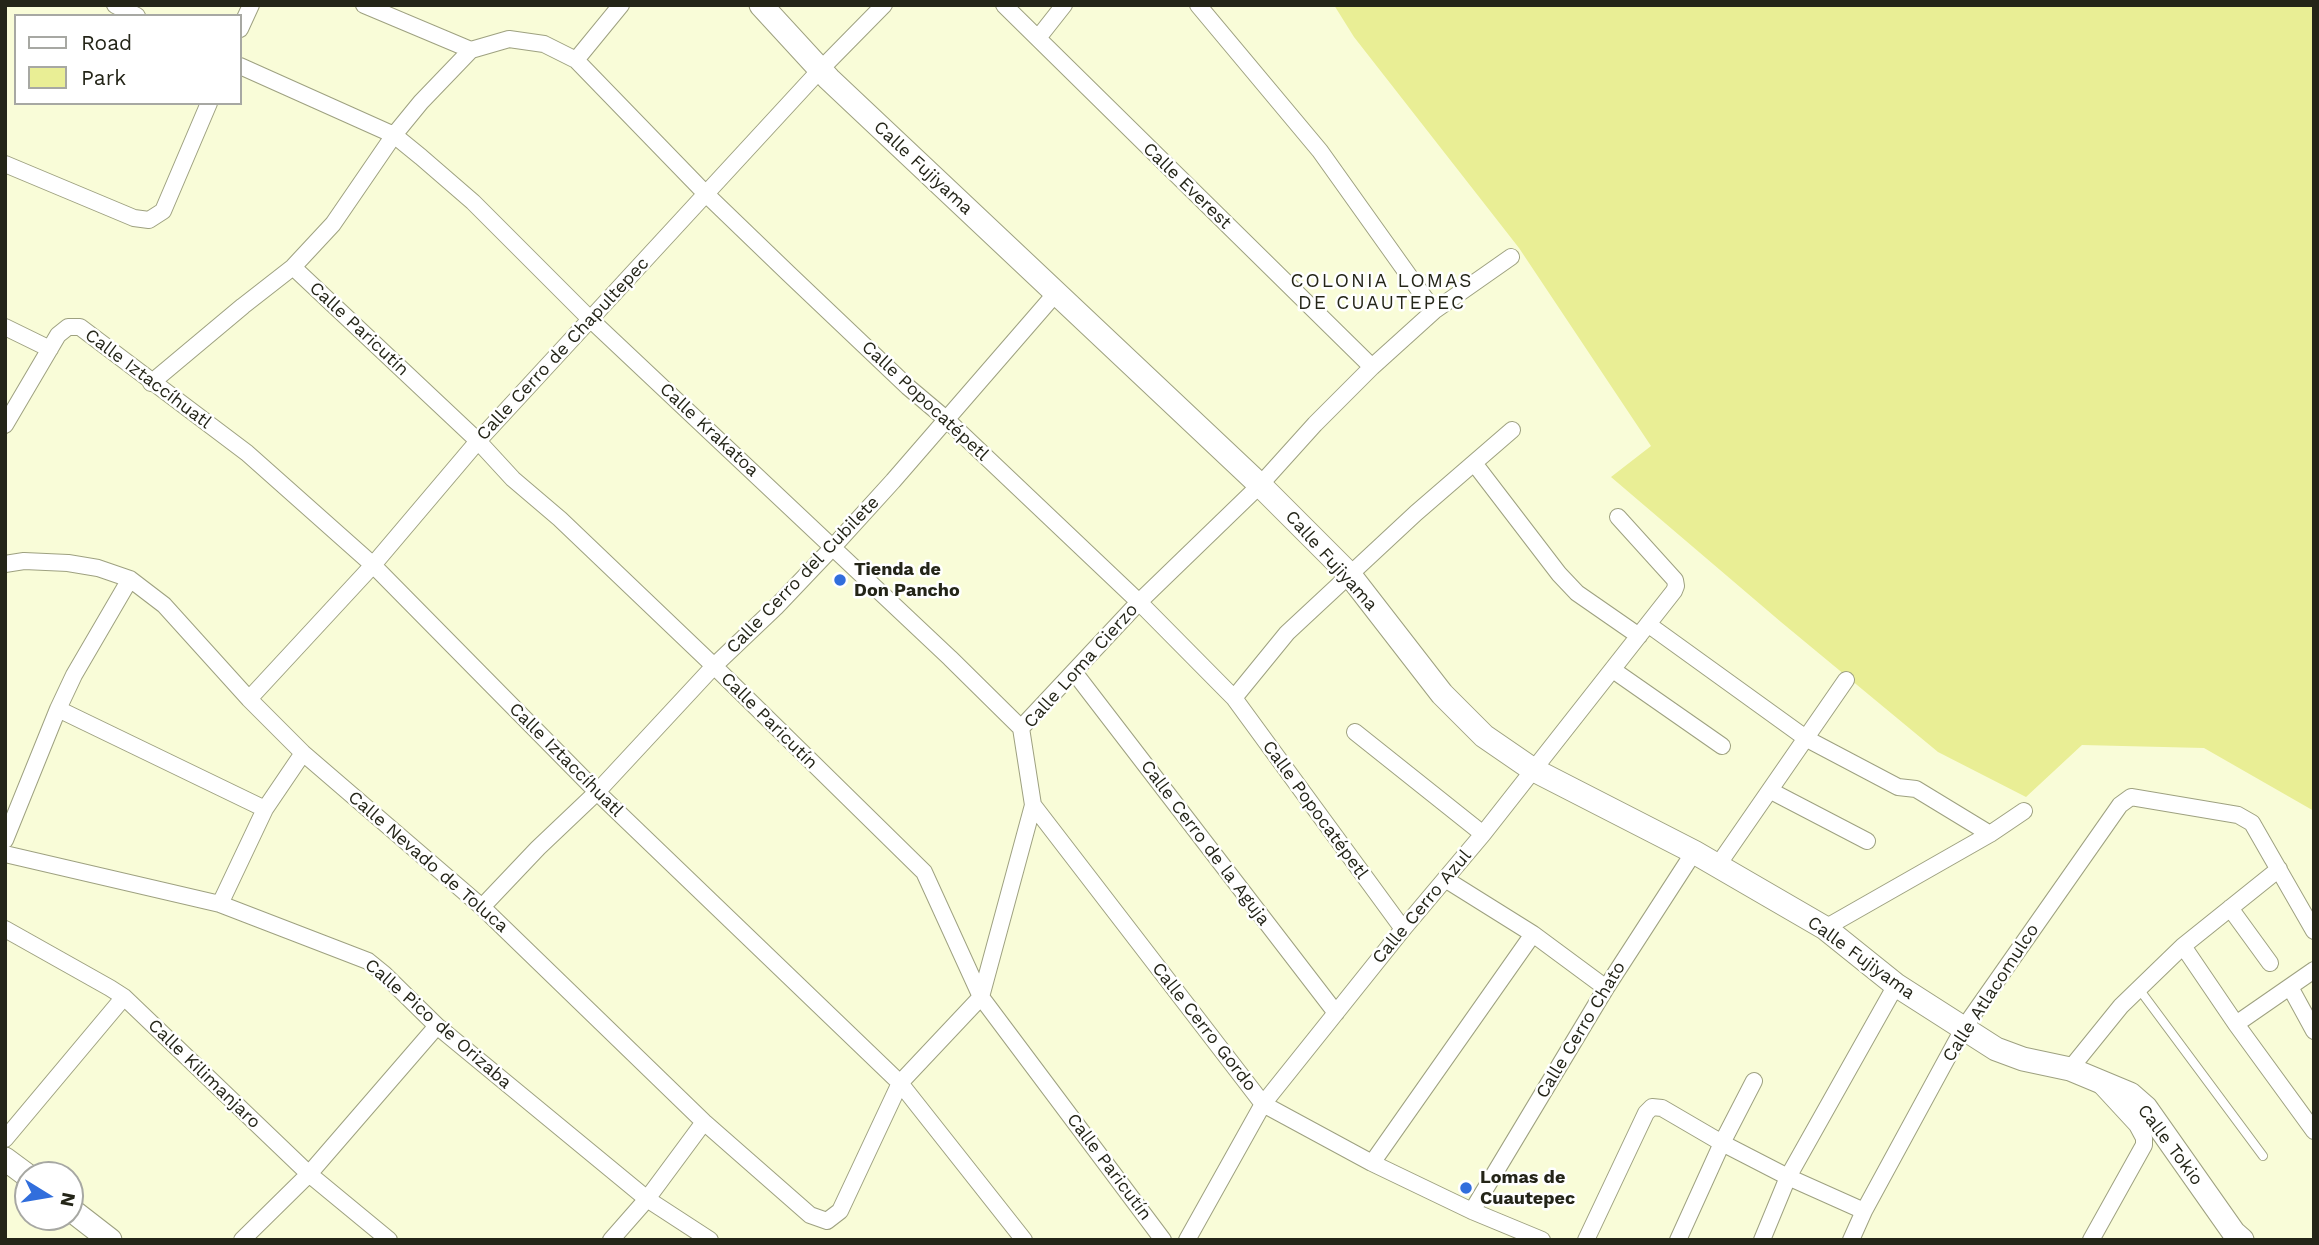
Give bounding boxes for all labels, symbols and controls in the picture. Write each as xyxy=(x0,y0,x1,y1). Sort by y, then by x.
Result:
legend xyxy=(14,14,242,105)
text: Road xyxy=(81,30,132,55)
text: Park xyxy=(81,65,126,90)
street label: Calle Fujiyama xyxy=(869,117,977,219)
street label: Calle Everest xyxy=(1138,138,1236,234)
street label: Calle Cerro de Chapultepec xyxy=(472,253,654,445)
district label: COLONIA LOMAS DE CUAUTEPEC xyxy=(1292,270,1472,314)
street label: Calle Paricutín xyxy=(305,277,413,381)
street label: Calle Iztaccíhuatl xyxy=(81,324,215,434)
street label: Calle Popocatépetl xyxy=(857,336,993,466)
street label: Calle Krakatoa xyxy=(655,379,763,481)
street label: Calle Cerro del Cubilete xyxy=(722,492,884,658)
street label: Calle Fujiyama xyxy=(1280,506,1382,616)
place label: Tienda de Don Pancho xyxy=(854,559,960,602)
marker: Tienda de Don Pancho xyxy=(832,572,848,588)
street label: Calle Loma Cierzo xyxy=(1019,599,1143,733)
street label: Calle Paricutín xyxy=(716,668,822,774)
street label: Calle Iztaccíhuatl xyxy=(504,698,628,822)
street label: Calle Popocatépetl xyxy=(1257,736,1373,884)
street label: Calle Cerro de la Aguja xyxy=(1136,756,1274,930)
street label: Calle Nevado de Toluca xyxy=(343,787,513,937)
street label: Calle Cerro Azul xyxy=(1368,846,1476,968)
street label: Calle Fujiyama xyxy=(1803,912,1919,1004)
street label: Calle Atlacomulco xyxy=(1938,920,2044,1066)
street label: Calle Pico de Orizaba xyxy=(360,954,516,1094)
street label: Calle Cerro Gordo xyxy=(1147,958,1261,1096)
street label: Calle Cerro Chato xyxy=(1532,958,1630,1102)
street label: Calle Kilimanjaro xyxy=(143,1015,265,1133)
street label: Calle Tokio xyxy=(2133,1100,2207,1190)
street label: Calle Paricutín xyxy=(1062,1109,1156,1225)
north arrow xyxy=(14,1161,84,1231)
place label: Lomas de Cuautepec xyxy=(1480,1167,1575,1210)
marker: Lomas de Cuautepec xyxy=(1458,1180,1474,1196)
text: N xyxy=(56,1191,81,1209)

